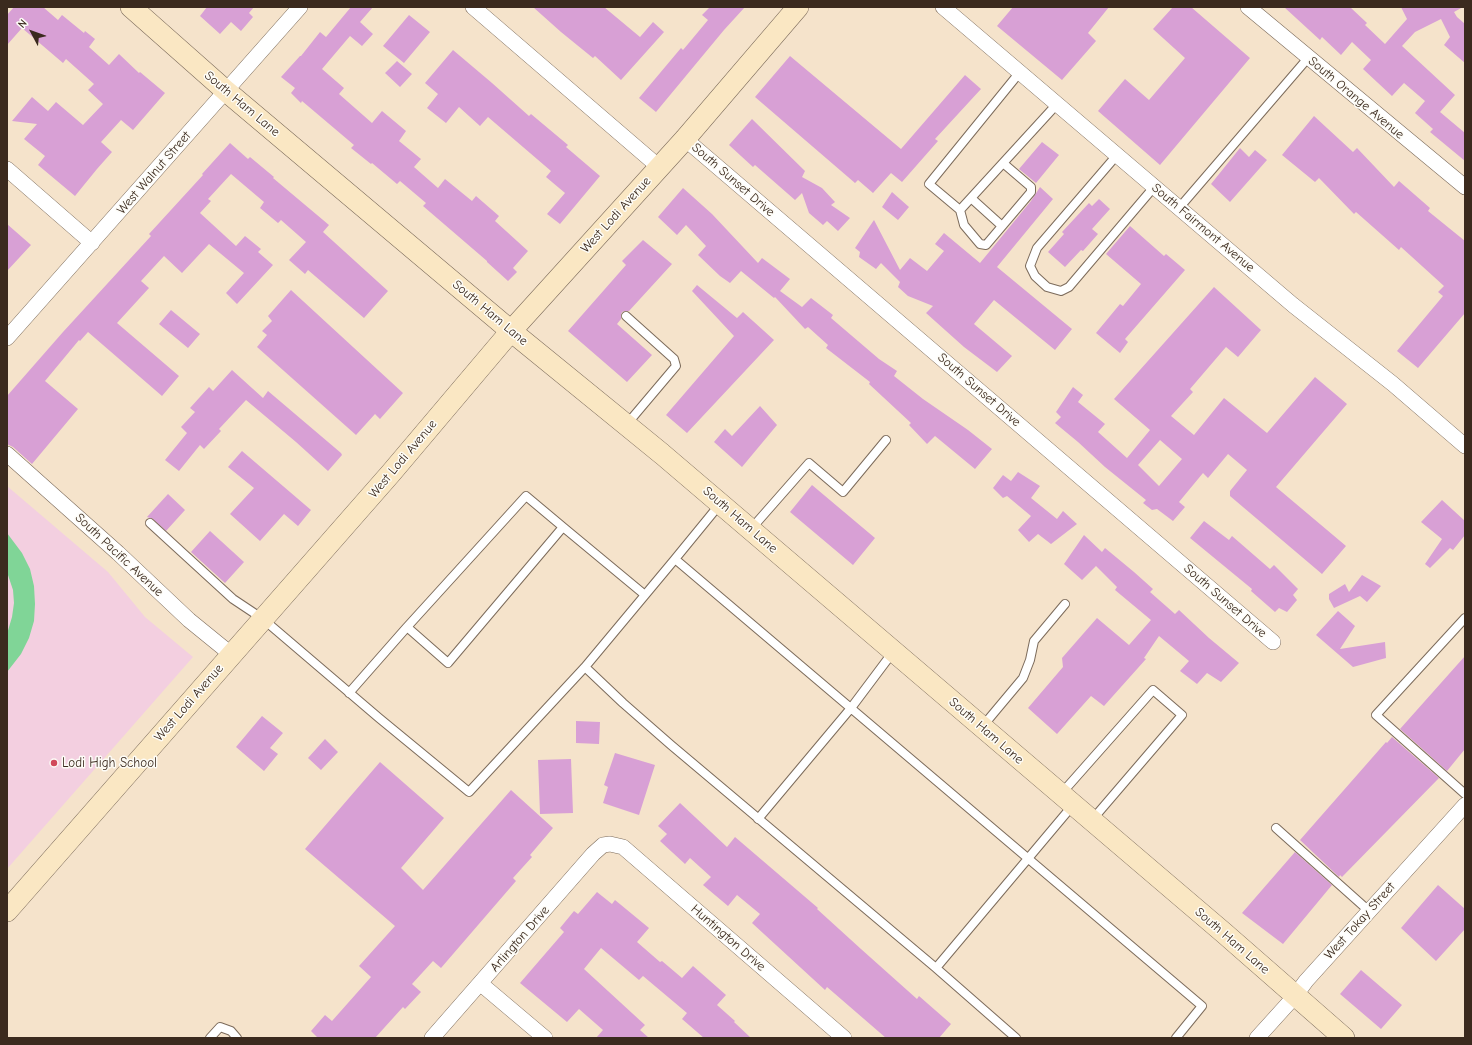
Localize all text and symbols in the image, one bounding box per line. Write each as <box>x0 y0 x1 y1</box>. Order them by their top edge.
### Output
north arrow <box>12 12 52 52</box>
text: N <box>15 17 30 31</box>
street label: South Orange Avenue <box>1305 53 1407 143</box>
street label: South Ham Lane <box>201 68 283 140</box>
street label: West Walnut Street <box>114 128 194 218</box>
street label: South Sunset Drive <box>688 140 778 220</box>
street label: West Lodi Avenue <box>578 174 654 256</box>
street label: South Fairmont Avenue <box>1148 180 1258 276</box>
street label: South Ham Lane <box>449 277 531 349</box>
street label: South Sunset Drive <box>934 350 1024 430</box>
street label: West Lodi Avenue <box>366 417 440 501</box>
street label: South Ham Lane <box>700 483 780 557</box>
street label: South Pacific Avenue <box>72 510 166 600</box>
street label: South Sunset Drive <box>1180 561 1270 641</box>
street label: West Lodi Avenue <box>151 661 227 745</box>
street label: South Ham Lane <box>946 694 1026 768</box>
place label: Lodi High School <box>62 755 157 771</box>
marker: Lodi High School <box>49 758 59 768</box>
street label: West Tokay Street <box>1321 879 1399 963</box>
street label: Huntington Drive <box>688 901 768 975</box>
street label: Arlington Drive <box>487 903 553 975</box>
street label: South Ham Lane <box>1192 904 1272 978</box>

